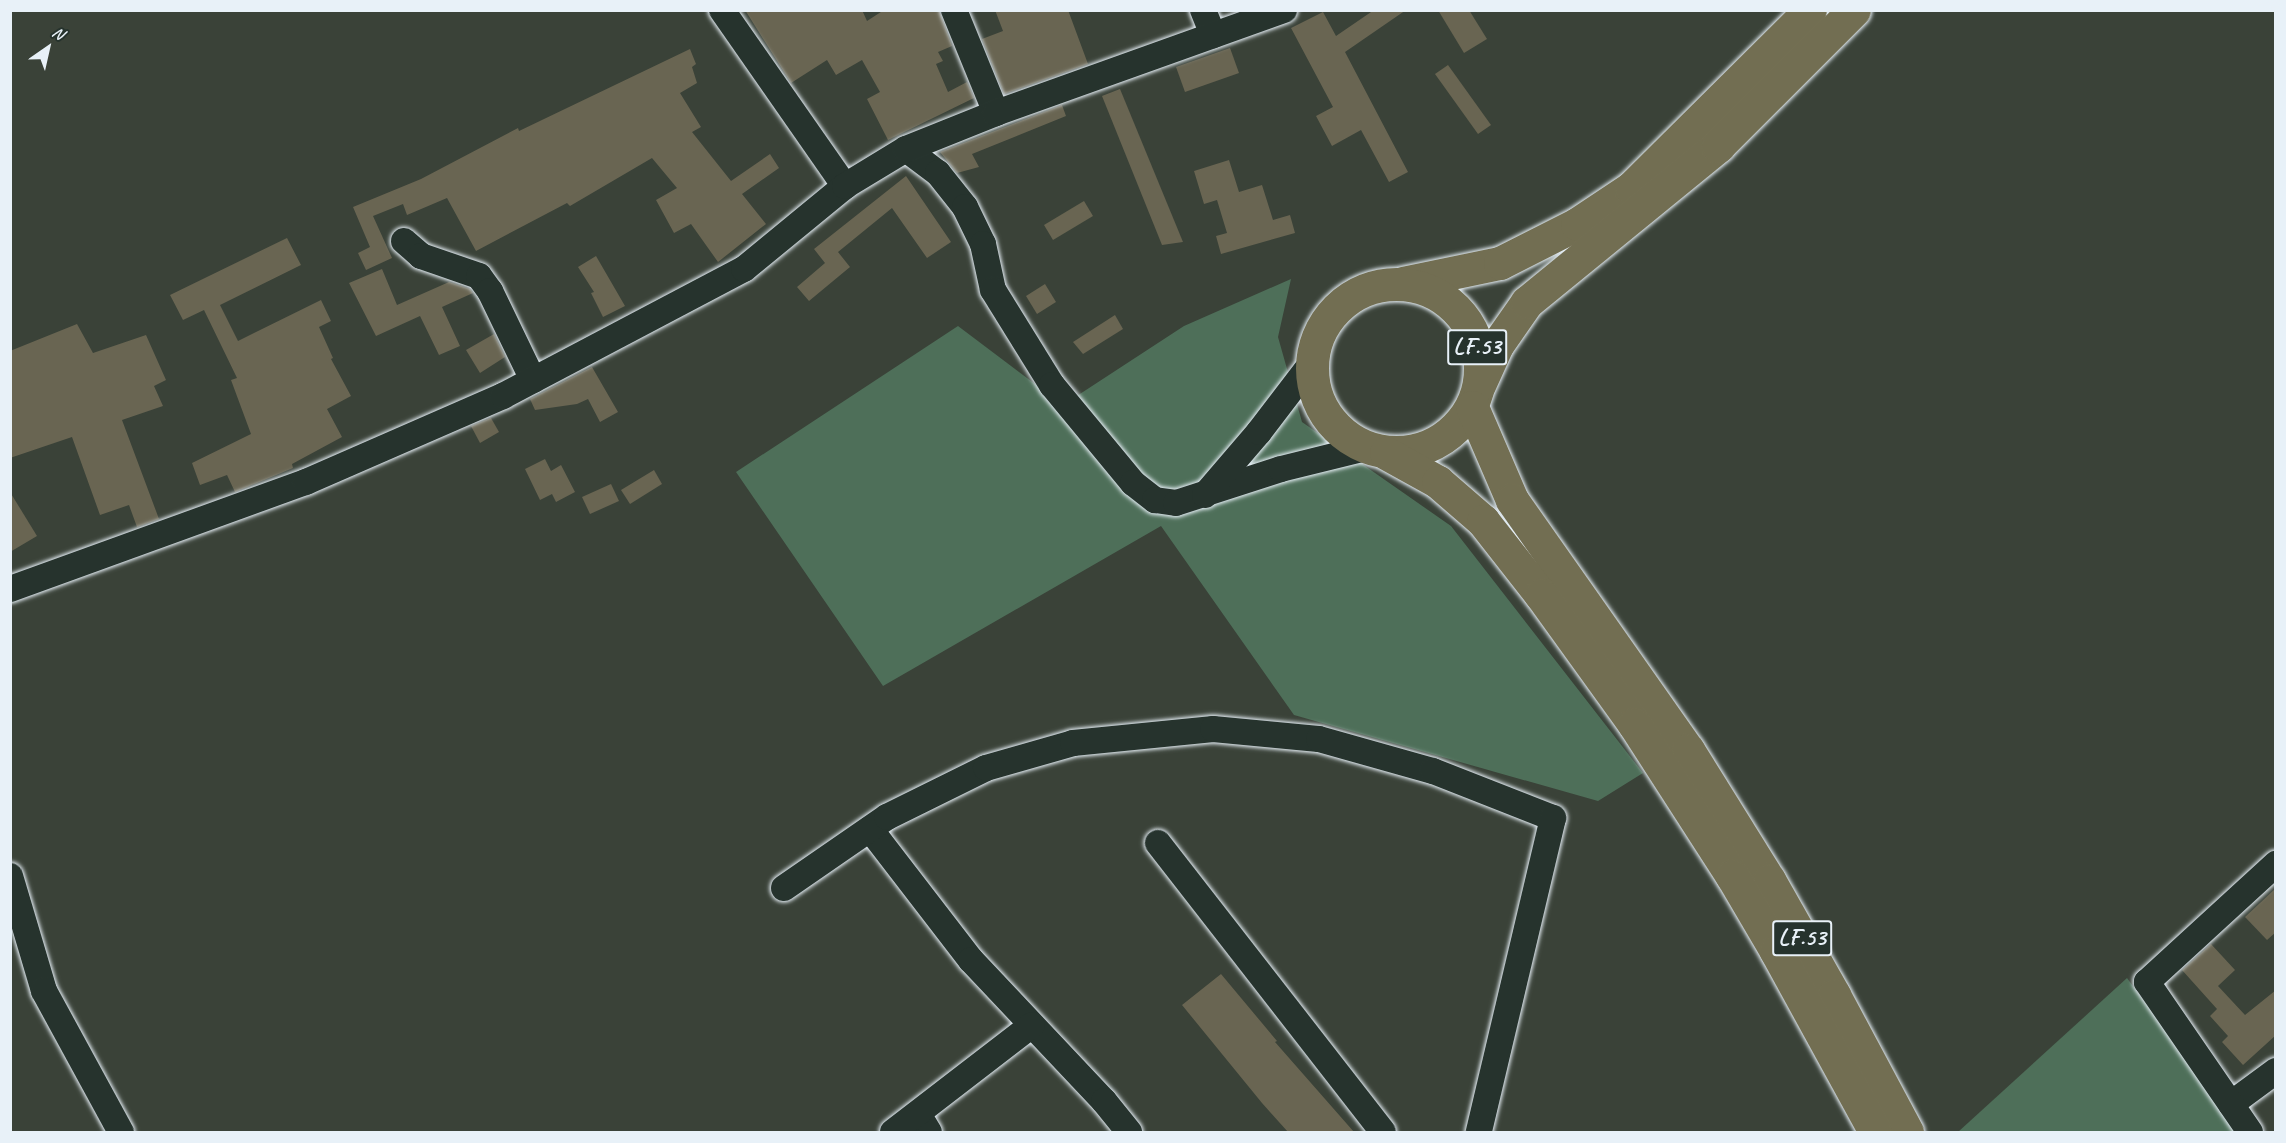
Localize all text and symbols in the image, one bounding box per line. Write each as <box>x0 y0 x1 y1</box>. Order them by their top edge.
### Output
north arrow <box>18 18 78 78</box>
text: N <box>48 22 68 44</box>
road number: LF.53 <box>1447 326 1507 368</box>
road number: LF.53 <box>1772 917 1832 959</box>

